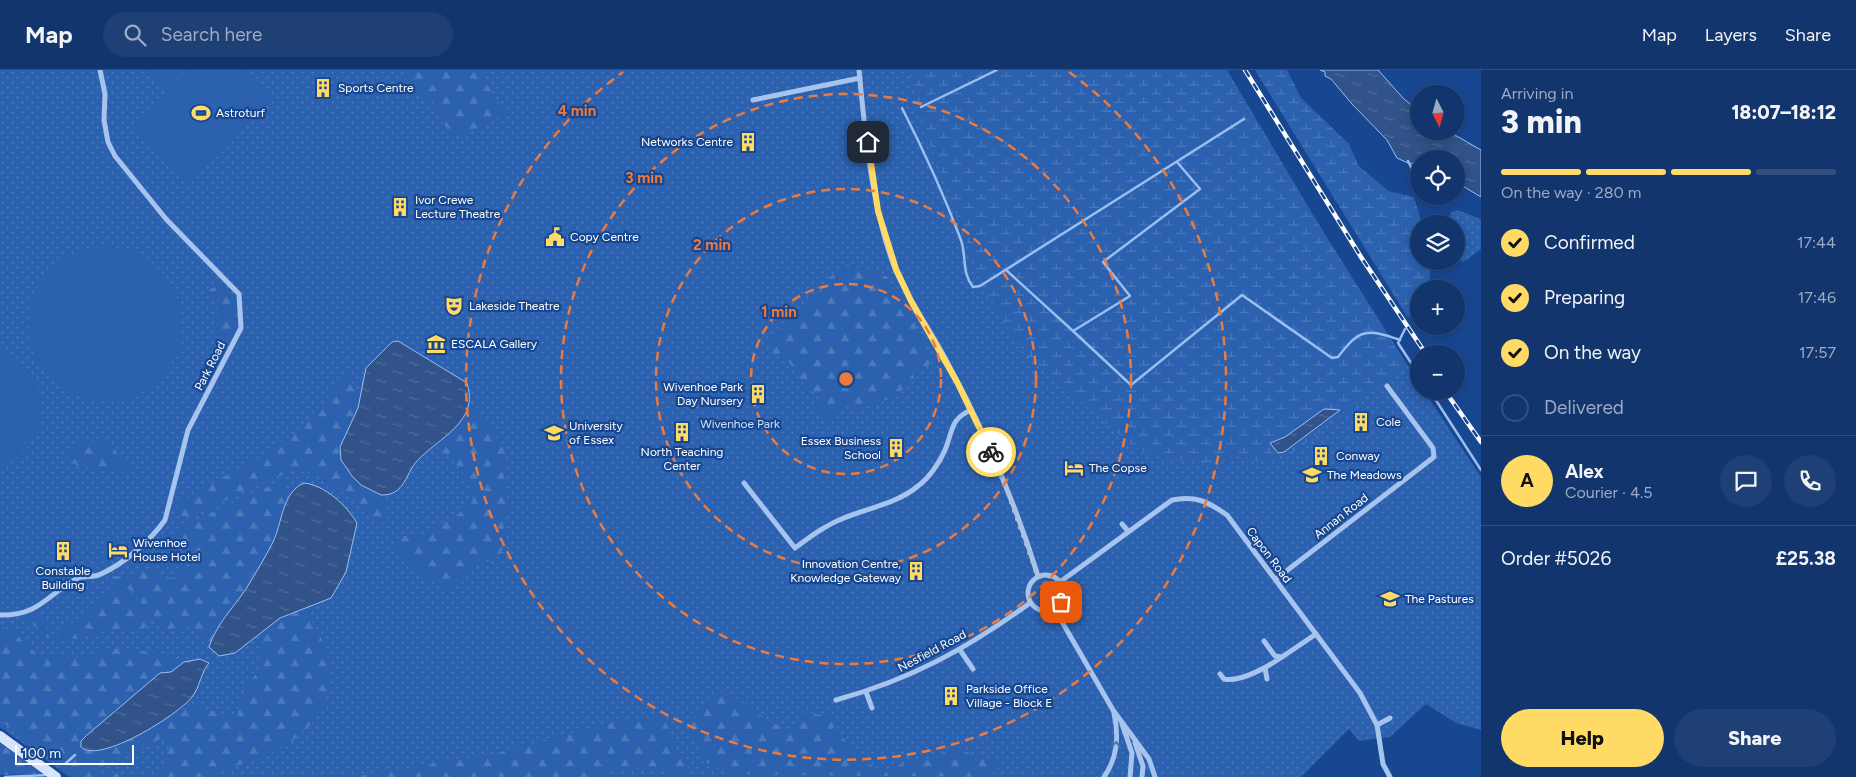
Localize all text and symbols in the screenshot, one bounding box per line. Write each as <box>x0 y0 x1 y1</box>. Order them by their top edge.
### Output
search box <box>103 12 453 57</box>
text: Map <box>25 20 73 49</box>
icon: search <box>121 21 149 49</box>
text: Search here <box>161 23 262 46</box>
text: Map <box>1642 24 1677 46</box>
text: Layers <box>1705 24 1757 46</box>
text: Share <box>1785 24 1831 46</box>
building icon: Sports Centre <box>312 77 334 99</box>
place label: Sports Centre <box>338 81 414 95</box>
text: Arriving in <box>1501 84 1573 103</box>
north arrow <box>1410 85 1465 140</box>
map controls <box>1410 85 1465 400</box>
text: 18:07–18:12 <box>1731 101 1836 124</box>
sports icon: Astroturf <box>190 102 212 124</box>
text: 4 min <box>558 102 596 120</box>
text: 3 min <box>1501 103 1582 141</box>
place label: Astroturf <box>216 106 266 120</box>
pin <box>847 121 889 163</box>
icon: home <box>854 128 882 156</box>
building icon: Networks Centre <box>737 131 759 153</box>
place label: Networks Centre <box>641 135 733 149</box>
button: locate <box>1410 150 1465 205</box>
text: 3 min <box>625 169 663 187</box>
text: On the way · 280 m <box>1501 183 1641 202</box>
place label: Ivor Crewe Lecture Theatre <box>415 193 501 221</box>
building icon: Ivor Crewe Lecture Theatre <box>389 196 411 218</box>
button: layers <box>1410 215 1465 270</box>
public building icon: Copy Centre <box>544 226 566 248</box>
icon: check <box>1501 229 1529 257</box>
place label: Copy Centre <box>570 230 639 244</box>
text: Confirmed <box>1544 231 1635 254</box>
text: 17:44 <box>1797 233 1836 252</box>
text: 2 min <box>693 236 731 254</box>
button: + <box>1410 280 1465 335</box>
icon: check <box>1501 284 1529 312</box>
text: Preparing <box>1544 286 1625 309</box>
text: 17:46 <box>1798 288 1836 307</box>
theatre icon: Lakeside Theatre <box>443 295 465 317</box>
place label: Lakeside Theatre <box>469 299 560 313</box>
text: 1 min <box>761 303 797 321</box>
museum icon: ESCALA Gallery <box>425 333 447 355</box>
place label: ESCALA Gallery <box>451 337 538 351</box>
street label: Park Road <box>192 339 228 393</box>
icon: check <box>1501 339 1529 367</box>
text: On the way <box>1544 341 1641 364</box>
text: 17:57 <box>1799 343 1836 362</box>
button: − <box>1410 345 1465 400</box>
centre of rings <box>837 370 855 388</box>
place label: Wivenhoe Park Day Nursery <box>663 380 744 408</box>
building icon: Wivenhoe Park Day Nursery <box>747 383 769 405</box>
text: Delivered <box>1544 396 1624 419</box>
building icon: Cole <box>1350 411 1372 433</box>
place label: Cole <box>1376 415 1401 429</box>
park label: Wivenhoe Park <box>700 417 780 431</box>
place label: University of Essex <box>569 419 624 447</box>
building icon: North Teaching Center <box>671 421 693 443</box>
school or university icon: University of Essex <box>543 422 565 444</box>
courier <box>966 427 1016 477</box>
place label: Essex Business School <box>801 434 881 462</box>
building icon: Essex Business School <box>885 437 907 459</box>
icon: bike <box>977 438 1005 466</box>
place label: North Teaching Center <box>641 445 723 473</box>
building icon: Conway <box>1310 445 1332 467</box>
place label: Conway <box>1336 449 1381 463</box>
button: chat <box>1720 455 1772 507</box>
button: phone <box>1784 455 1836 507</box>
hotel icon: The Copse <box>1063 457 1085 479</box>
text: Alex <box>1565 460 1604 483</box>
place label: The Copse <box>1089 461 1147 475</box>
school or university icon: The Meadows <box>1301 464 1323 486</box>
place label: The Meadows <box>1327 468 1402 482</box>
text: A <box>1520 469 1534 492</box>
text: Courier · 4.5 <box>1565 483 1652 502</box>
street label: Annan Road <box>1311 490 1371 542</box>
street label: Capon Road <box>1244 524 1294 586</box>
place label: Wivenhoe House Hotel <box>133 536 200 564</box>
hotel icon: Wivenhoe House Hotel <box>107 539 129 561</box>
building icon: Constable Building <box>52 540 74 562</box>
text: Order #5026 <box>1501 547 1611 570</box>
text: £25.38 <box>1776 547 1836 570</box>
place label: Innovation Centre, Knowledge Gateway <box>790 557 902 585</box>
building icon: Innovation Centre, Knowledge Gateway <box>905 560 927 582</box>
place label: Constable Building <box>36 564 91 592</box>
pin <box>1040 581 1082 623</box>
icon: bag <box>1047 588 1075 616</box>
school or university icon: The Pastures <box>1379 588 1401 610</box>
place label: The Pastures <box>1405 592 1474 606</box>
street label: Nesfield Road <box>895 627 969 675</box>
place label: Parkside Office Village - Block E <box>966 682 1052 710</box>
building icon: Parkside Office Village - Block E <box>940 685 962 707</box>
button: Help <box>1501 709 1664 767</box>
button: Share <box>1674 709 1836 767</box>
one-way arrow <box>1111 740 1122 748</box>
scale bar <box>15 742 134 765</box>
text: 100 m <box>22 745 61 762</box>

